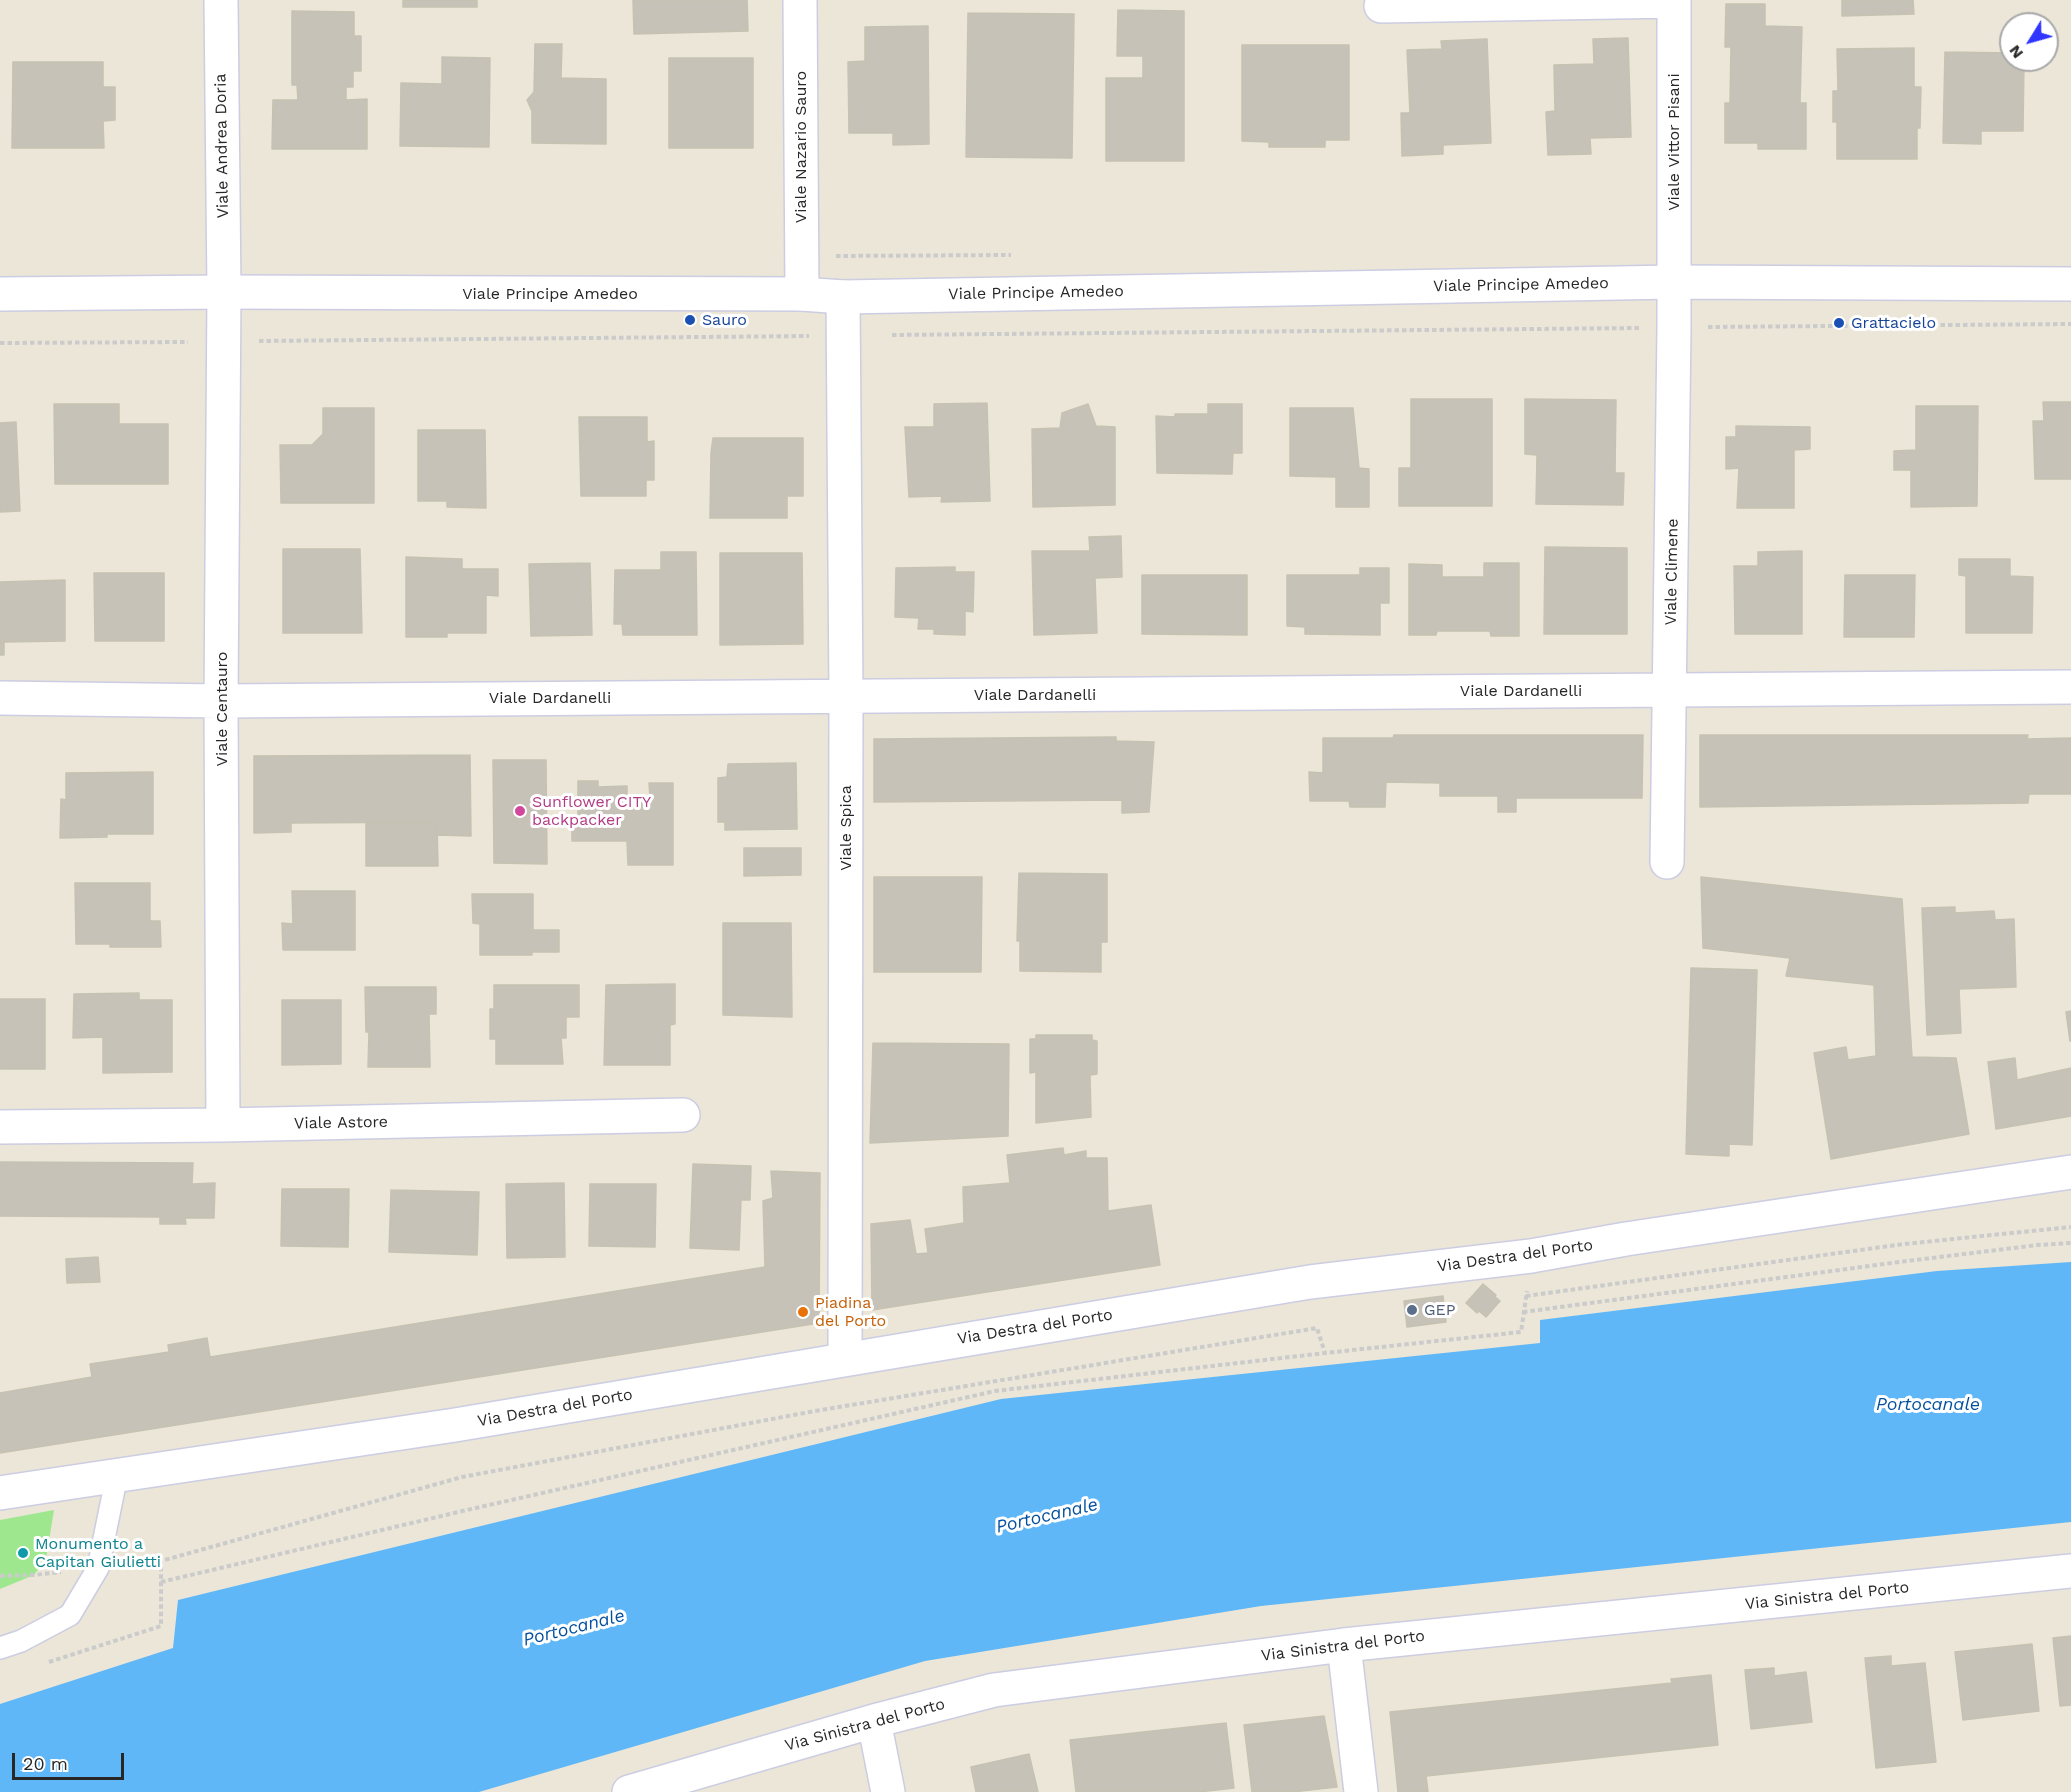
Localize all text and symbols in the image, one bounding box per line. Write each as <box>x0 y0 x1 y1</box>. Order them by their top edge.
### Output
north arrow <box>1999 12 2059 72</box>
text: N <box>2005 41 2027 62</box>
street label: Viale Nazario Sauro <box>791 71 811 223</box>
street label: Viale Andrea Doria <box>211 73 233 219</box>
street label: Viale Vittor Pisani <box>1664 73 1684 211</box>
street label: Viale Principe Amedeo <box>1433 274 1609 296</box>
street label: Viale Principe Amedeo <box>948 282 1124 304</box>
street label: Viale Principe Amedeo <box>462 284 638 304</box>
place label: Sauro <box>702 310 747 330</box>
marker: Sauro <box>683 313 697 327</box>
place label: Grattacielo <box>1851 313 1936 333</box>
marker: Grattacielo <box>1832 316 1846 330</box>
street label: Viale Climene <box>1661 518 1683 626</box>
street label: Viale Centauro <box>212 652 232 766</box>
street label: Viale Dardanelli <box>1460 681 1582 701</box>
street label: Viale Dardanelli <box>974 685 1096 705</box>
street label: Viale Dardanelli <box>489 688 611 708</box>
street label: Viale Spica <box>836 785 856 871</box>
place label: Sunflower CITY backpacker <box>532 792 651 830</box>
marker: Sunflower CITY backpacker <box>513 804 527 818</box>
street label: Viale Astore <box>294 1113 388 1133</box>
street label: Via Destra del Porto <box>1436 1236 1594 1276</box>
place label: Piadina del Porto <box>815 1293 886 1331</box>
place label: GEP <box>1424 1300 1456 1320</box>
marker: GEP <box>1405 1303 1419 1317</box>
marker: Piadina del Porto <box>796 1305 810 1319</box>
street label: Via Destra del Porto <box>956 1305 1114 1349</box>
street label: Via Destra del Porto <box>476 1385 634 1431</box>
water label: Portocanale <box>1876 1394 1980 1416</box>
water label: Portocanale <box>994 1494 1100 1538</box>
place label: Monumento a Capitan Giulietti <box>35 1534 161 1572</box>
marker: Monumento a Capitan Giulietti <box>16 1546 30 1560</box>
street label: Via Sinistra del Porto <box>1744 1578 1910 1614</box>
water label: Portocanale <box>521 1605 627 1651</box>
street label: Via Sinistra del Porto <box>1260 1626 1426 1666</box>
street label: Via Sinistra del Porto <box>783 1694 947 1756</box>
scale bar <box>15 1741 128 1779</box>
text: 20 m <box>23 1753 68 1774</box>

